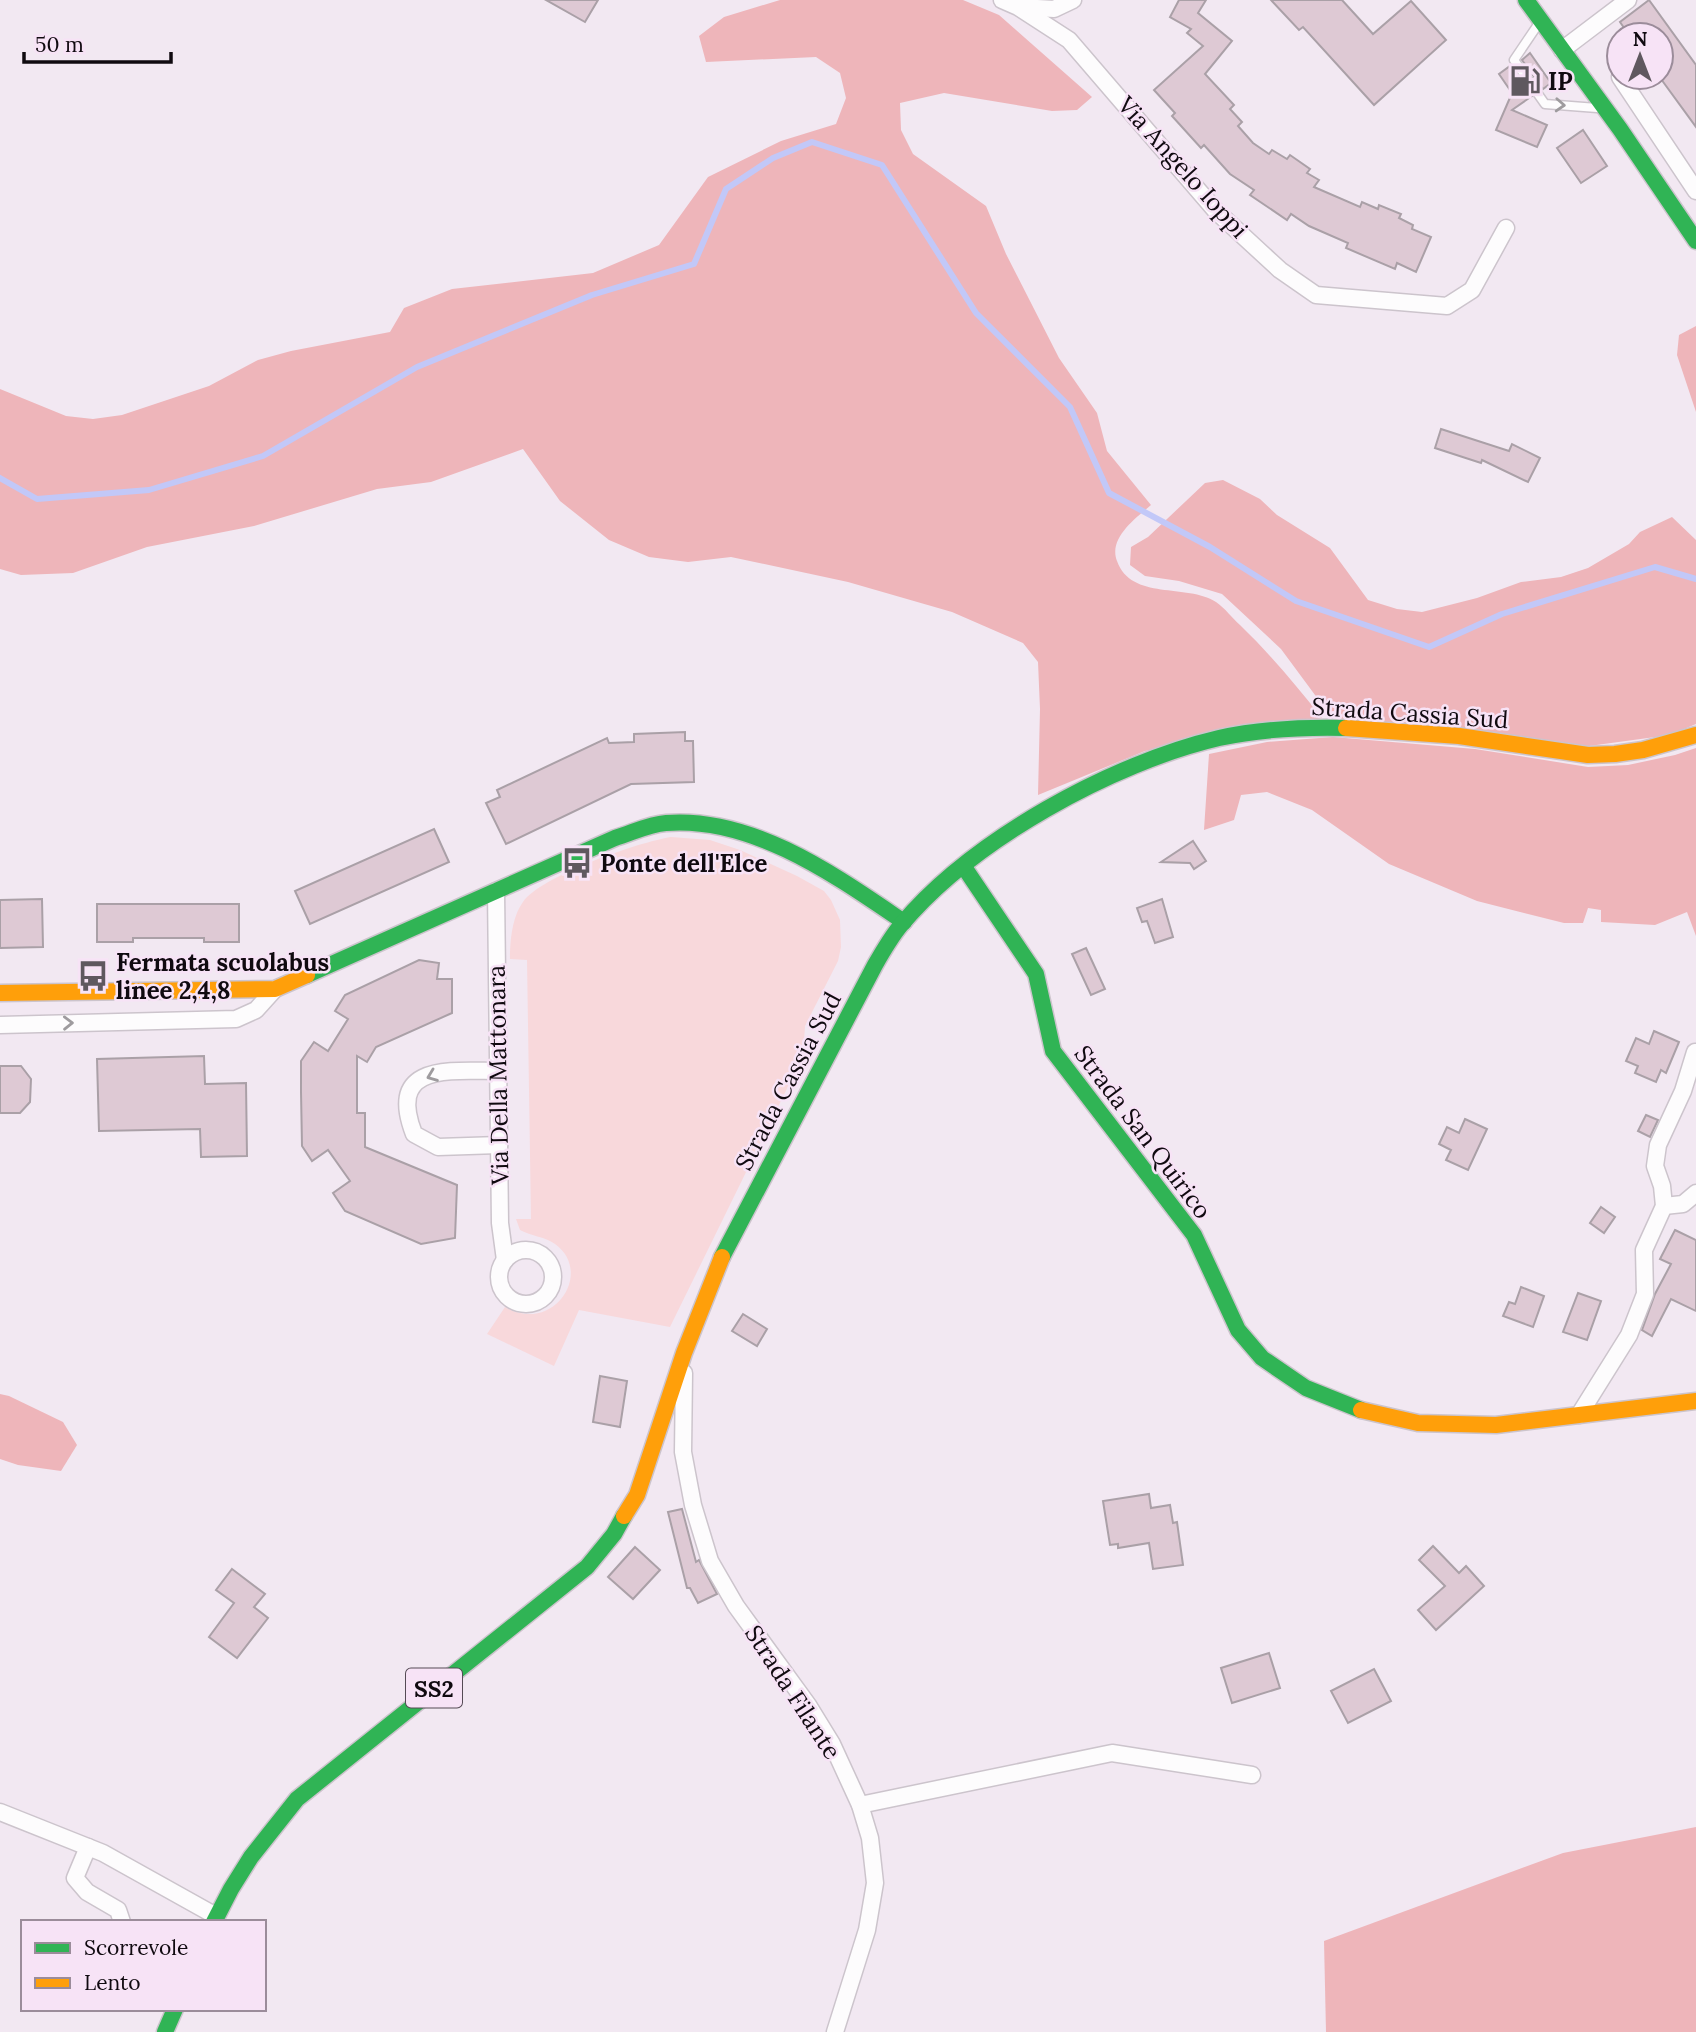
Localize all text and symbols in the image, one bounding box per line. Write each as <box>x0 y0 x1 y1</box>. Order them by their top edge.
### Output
scale bar <box>24 21 172 65</box>
north arrow <box>1605 21 1675 91</box>
text: N <box>1633 27 1648 51</box>
text: 50 m <box>35 31 84 58</box>
fuel station icon: IP <box>1508 64 1542 98</box>
place label: IP <box>1548 66 1573 97</box>
street label: Via Angelo Ioppi <box>1110 89 1255 244</box>
one-way arrow <box>1555 98 1566 113</box>
street label: Strada Cassia Sud <box>1310 691 1510 735</box>
bus stop icon: Ponte dell'Elce <box>560 846 594 880</box>
place label: Ponte dell'Elce <box>600 848 767 879</box>
place label: Fermata scuolabus linee 2,4,8 <box>116 947 329 1006</box>
bus stop icon: Fermata scuolabus linee 2,4,8 <box>76 959 110 993</box>
street label: Via Della Mattonara <box>481 965 515 1186</box>
street label: Strada Cassia Sud <box>728 987 848 1175</box>
one-way arrow <box>63 1015 74 1031</box>
street label: Strada San Quirico <box>1068 1039 1218 1225</box>
one-way arrow <box>426 1067 438 1081</box>
street label: Strada Filante <box>738 1619 848 1765</box>
road number: SS2 <box>406 1668 462 1708</box>
legend <box>21 1920 266 2011</box>
text: Scorrevole <box>84 1934 188 1961</box>
text: Lento <box>84 1969 141 1996</box>

